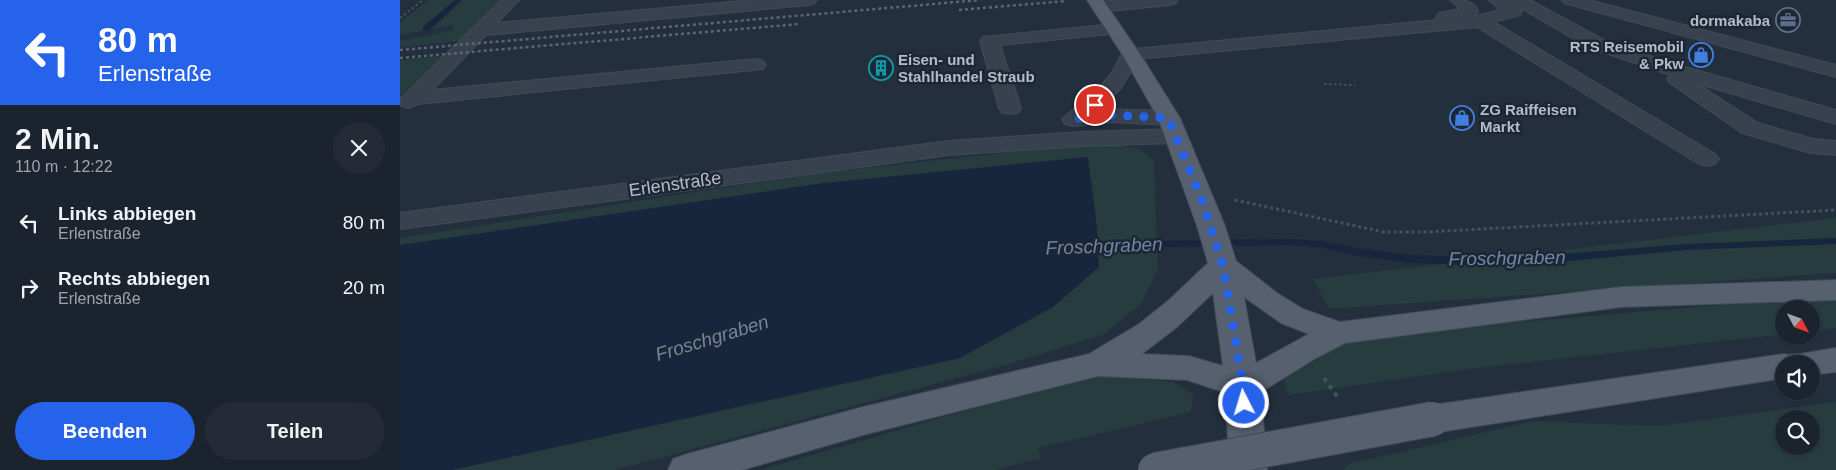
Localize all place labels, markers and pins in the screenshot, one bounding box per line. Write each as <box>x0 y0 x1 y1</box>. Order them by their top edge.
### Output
office icon: dormakaba <box>1775 7 1801 33</box>
place label: dormakaba <box>1690 12 1771 29</box>
place label: RTS Reisemobil & Pkw <box>1570 38 1684 72</box>
shop icon: RTS Reisemobil & Pkw <box>1688 42 1714 68</box>
place label: Eisen- und Stahlhandel Straub <box>898 51 1035 85</box>
building icon: Eisen- und Stahlhandel Straub <box>868 55 894 81</box>
pin <box>1074 84 1116 126</box>
place label: ZG Raiffeisen Markt <box>1480 101 1577 135</box>
shop icon: ZG Raiffeisen Markt <box>1449 105 1475 131</box>

